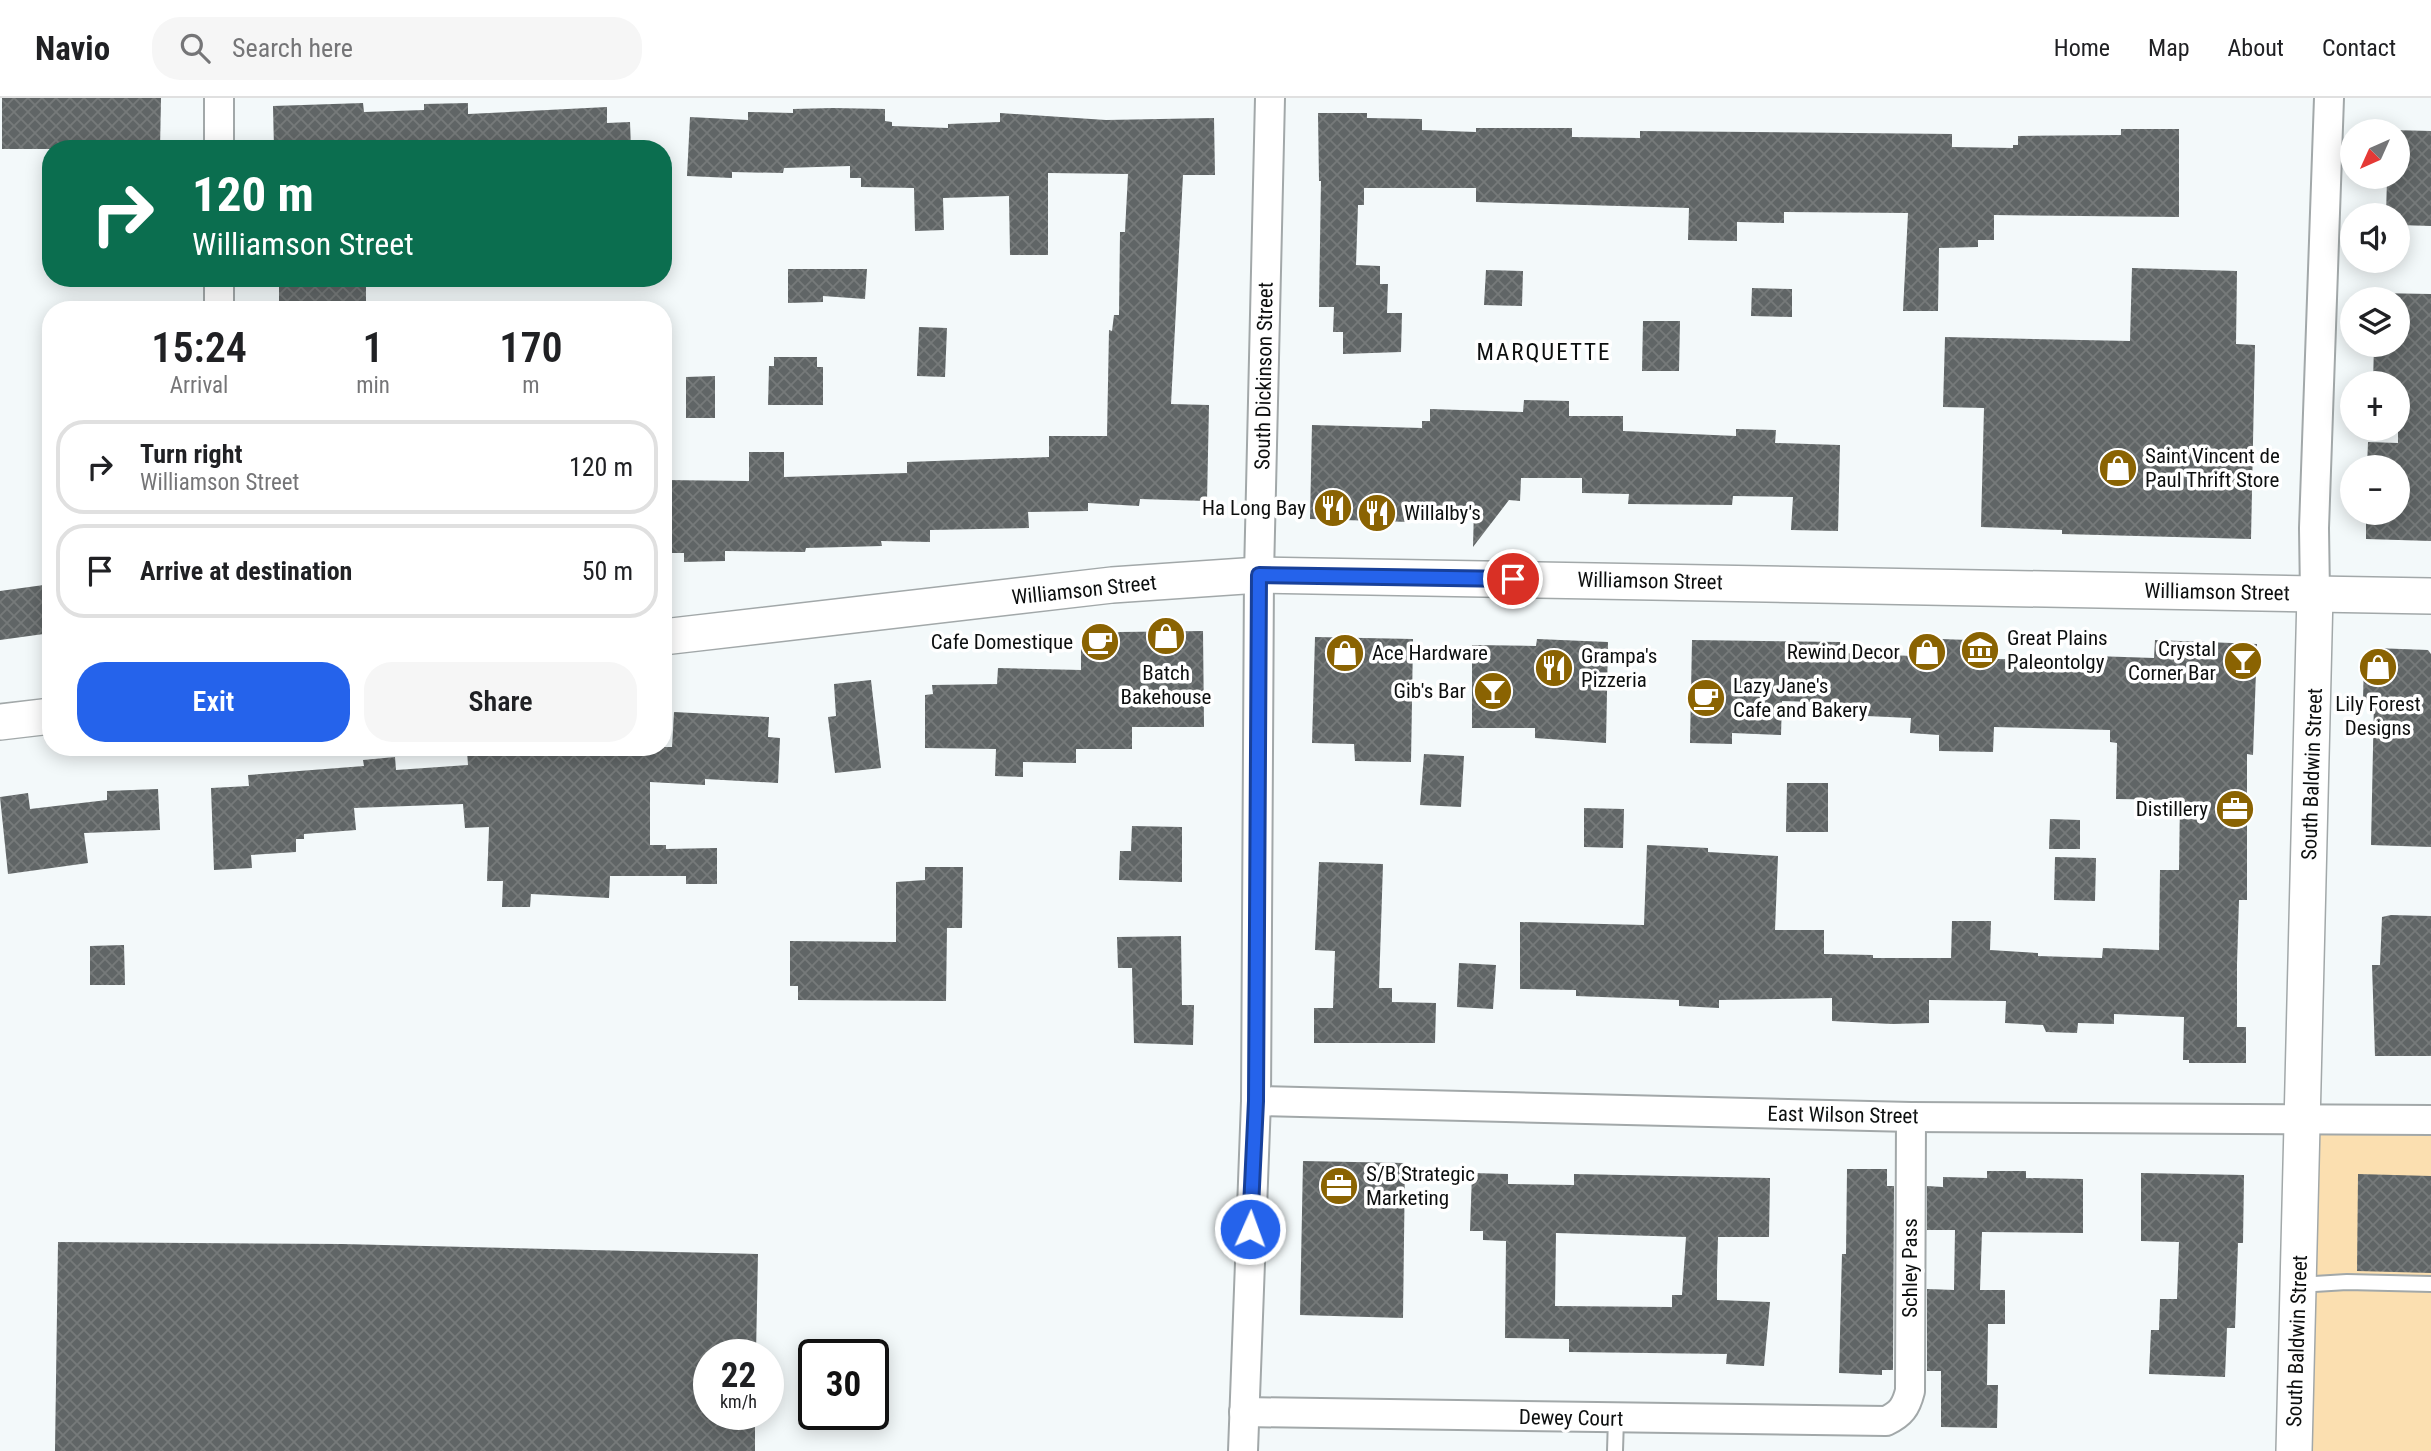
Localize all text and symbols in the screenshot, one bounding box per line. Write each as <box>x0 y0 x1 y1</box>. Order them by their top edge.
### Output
search box <box>152 17 642 80</box>
text: Navio <box>35 29 110 68</box>
icon: search <box>176 29 214 67</box>
text: Search here <box>232 33 353 63</box>
text: Home <box>2054 34 2110 62</box>
text: Map <box>2148 34 2190 62</box>
text: About <box>2228 34 2284 62</box>
text: Contact <box>2322 34 2396 62</box>
north arrow <box>2340 119 2410 189</box>
map controls <box>2340 119 2410 525</box>
text: 120 m <box>192 166 314 223</box>
icon: right <box>77 168 168 259</box>
button: sound <box>2340 203 2410 273</box>
text: Williamson Street <box>192 225 414 263</box>
street label: South Dickinson Street <box>1250 282 1278 470</box>
button: layers <box>2340 287 2410 357</box>
text: 15:24 <box>151 323 247 372</box>
text: 1 <box>363 323 384 372</box>
text: 170 <box>499 323 563 372</box>
district label: MARQUETTE <box>1477 339 1612 366</box>
button: + <box>2340 371 2410 441</box>
text: Arrival <box>170 372 228 399</box>
text: min <box>356 372 390 399</box>
text: m <box>522 372 540 399</box>
text: Turn right <box>140 439 242 469</box>
place label: Saint Vincent de Paul Thrift Store <box>2145 444 2280 492</box>
shop icon: Saint Vincent de Paul Thrift Store <box>2097 447 2139 489</box>
icon: right <box>81 448 119 486</box>
text: 120 m <box>569 452 633 482</box>
button: − <box>2340 455 2410 525</box>
text: Williamson Street <box>140 469 299 496</box>
restaurant icon: Ha Long Bay <box>1312 487 1354 529</box>
restaurant icon: Willalby's <box>1356 492 1398 534</box>
place label: Ha Long Bay <box>1202 496 1306 520</box>
place label: Willalby's <box>1404 501 1481 525</box>
pin <box>1483 549 1543 609</box>
icon: arrive <box>81 552 119 590</box>
text: Arrive at destination <box>140 556 352 586</box>
text: 50 m <box>582 556 633 586</box>
icon: arrive <box>1494 560 1532 598</box>
street label: Williamson Street <box>1577 568 1723 594</box>
street label: Williamson Street <box>1010 570 1158 610</box>
street label: Williamson Street <box>2144 579 2290 605</box>
shop icon: Batch Bakehouse <box>1145 615 1187 657</box>
cafe icon: Cafe Domestique <box>1079 621 1121 663</box>
place label: Great Plains Paleontolgy <box>2007 626 2108 674</box>
museum icon: Great Plains Paleontolgy <box>1959 629 2001 671</box>
place label: Cafe Domestique <box>931 630 1073 654</box>
shop icon: Rewind Decor <box>1906 631 1948 673</box>
shop icon: Ace Hardware <box>1324 632 1366 674</box>
place label: Crystal Corner Bar <box>2128 637 2216 685</box>
place label: Rewind Decor <box>1787 640 1900 664</box>
bar icon: Crystal Corner Bar <box>2222 640 2264 682</box>
place label: Ace Hardware <box>1372 641 1488 665</box>
place label: Grampa's Pizzeria <box>1581 644 1657 692</box>
shop icon: Lily Forest Designs <box>2357 646 2399 688</box>
restaurant icon: Grampa's Pizzeria <box>1533 647 1575 689</box>
place label: Batch Bakehouse <box>1121 661 1212 709</box>
button: Exit <box>77 662 350 742</box>
button: Share <box>364 662 637 742</box>
bar icon: Gib's Bar <box>1472 670 1514 712</box>
place label: Lazy Jane's Cafe and Bakery <box>1733 674 1868 722</box>
cafe icon: Lazy Jane's Cafe and Bakery <box>1685 677 1727 719</box>
place label: Gib's Bar <box>1394 679 1466 703</box>
street label: South Baldwin Street <box>2297 688 2327 860</box>
place label: Lily Forest Designs <box>2335 692 2421 740</box>
office icon: Distillery <box>2214 788 2256 830</box>
place label: Distillery <box>2136 797 2208 821</box>
street label: East Wilson Street <box>1767 1102 1919 1128</box>
place label: S/B Strategic Marketing <box>1366 1162 1475 1210</box>
office icon: S/B Strategic Marketing <box>1318 1165 1360 1207</box>
position arrow <box>1213 1192 1287 1266</box>
street label: Schley Pass <box>1898 1218 1922 1318</box>
street label: South Baldwin Street <box>2282 1255 2312 1427</box>
speed limit sign: 30 <box>798 1339 889 1430</box>
text: 22 <box>721 1355 756 1396</box>
text: km/h <box>720 1391 757 1412</box>
street label: Dewey Court <box>1519 1405 1623 1431</box>

